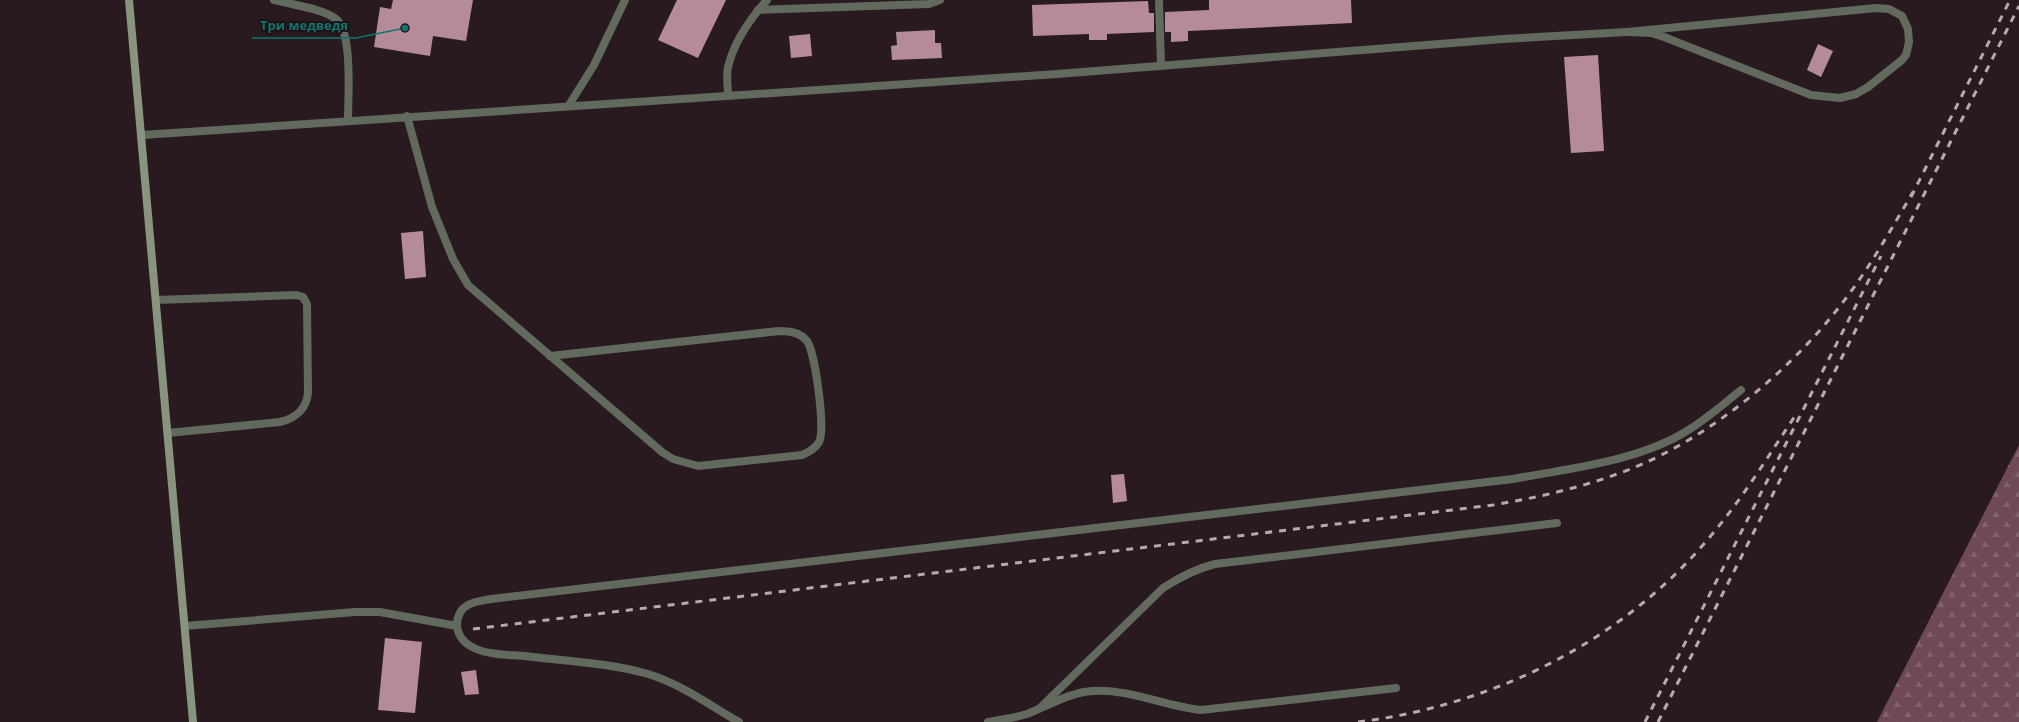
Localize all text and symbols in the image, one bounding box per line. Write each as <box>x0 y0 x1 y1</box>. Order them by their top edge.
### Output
callout: Три медведя <box>252 13 356 38</box>
text: Три медведя <box>260 16 348 34</box>

